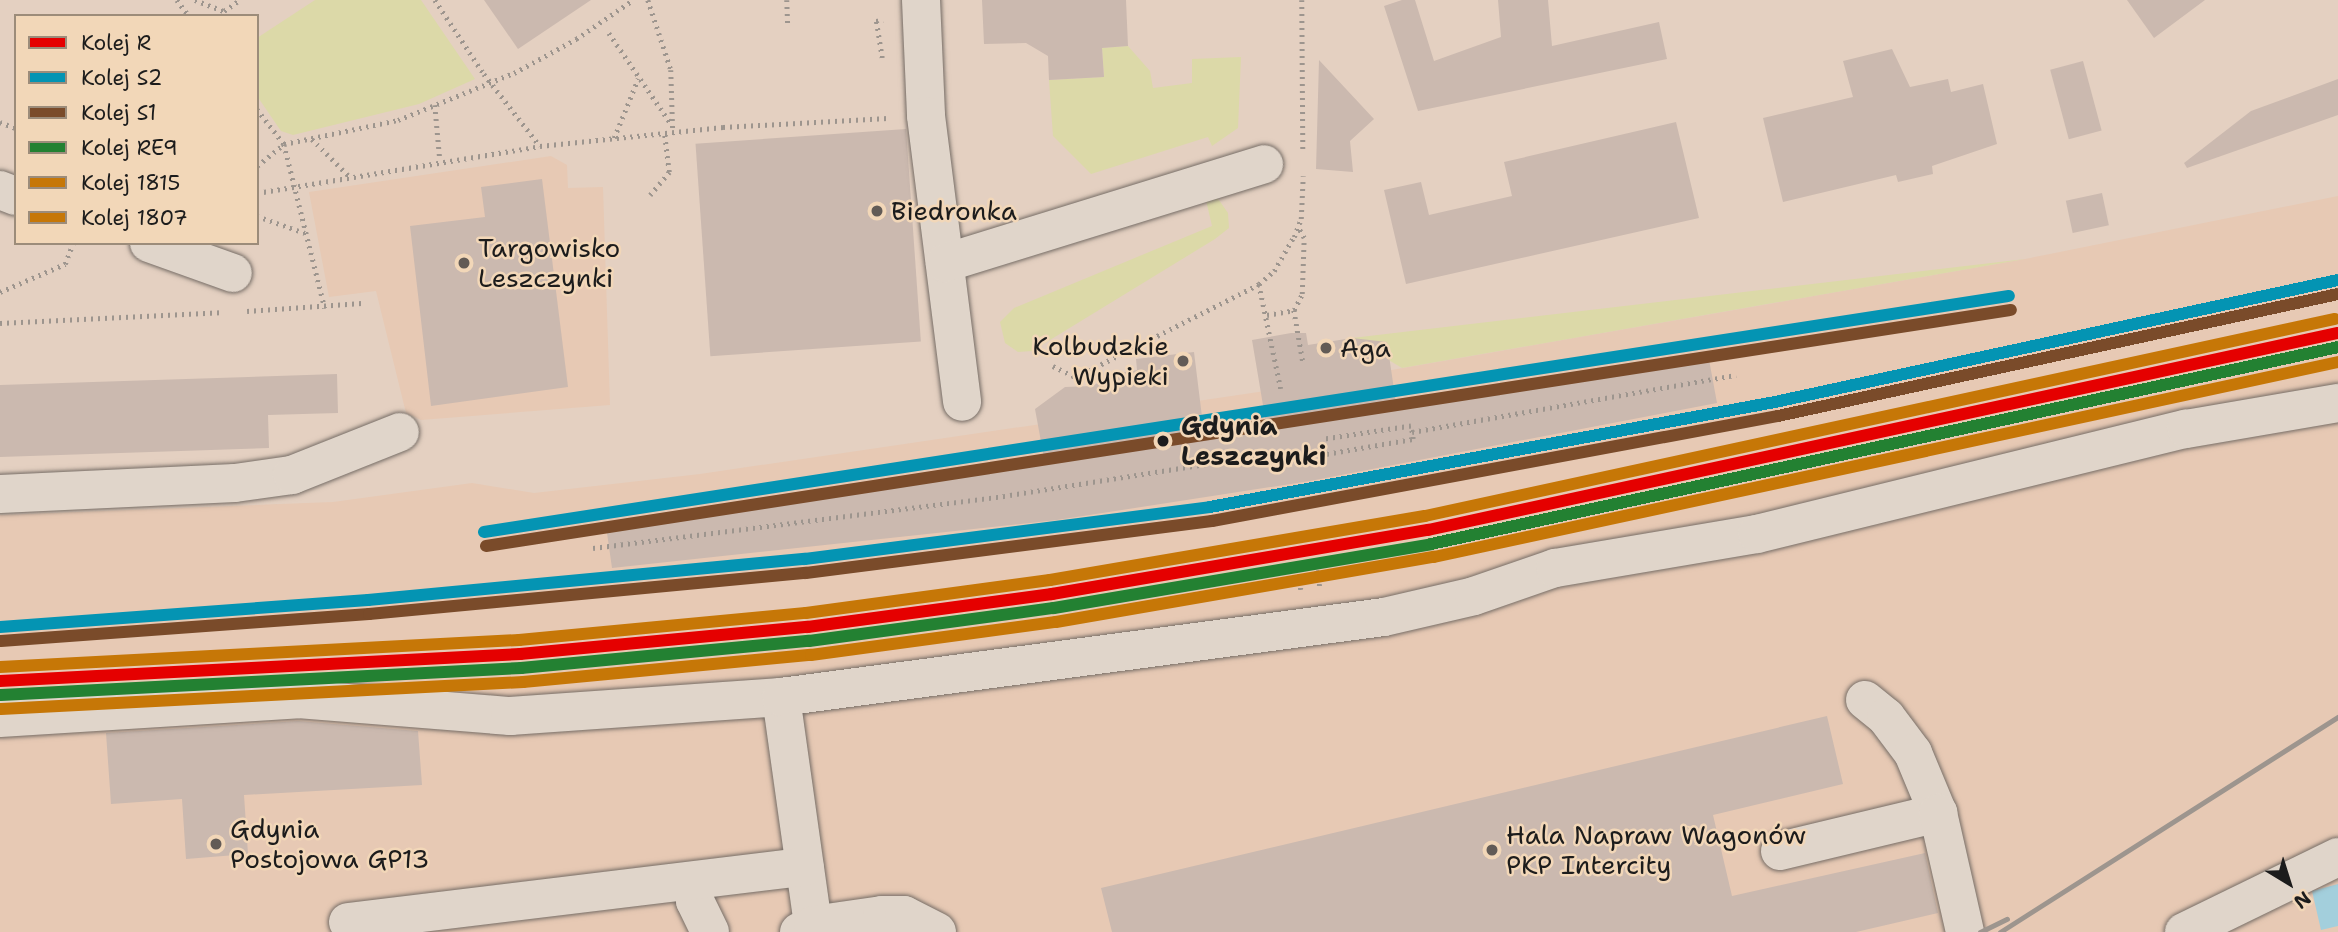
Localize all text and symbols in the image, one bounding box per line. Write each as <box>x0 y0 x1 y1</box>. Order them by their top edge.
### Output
legend <box>14 14 259 245</box>
text: Kolej R <box>81 29 151 57</box>
text: Kolej S2 <box>81 64 162 92</box>
text: Kolej S1 <box>81 99 157 127</box>
text: Kolej RE9 <box>81 134 178 162</box>
text: Kolej 1815 <box>81 169 180 197</box>
place label: Biedronka <box>891 195 1017 227</box>
marker: Biedronka <box>869 203 885 219</box>
text: Kolej 1807 <box>81 204 188 232</box>
place label: Targowisko Leszczynki <box>478 232 620 294</box>
marker: Targowisko Leszczynki <box>456 255 472 271</box>
place label: Kolbudzkie Wypieki <box>1032 330 1169 392</box>
place label: Aga <box>1340 332 1391 364</box>
marker: Aga <box>1318 340 1334 356</box>
marker: Kolbudzkie Wypieki <box>1175 353 1191 369</box>
place label: Gdynia Leszczynki <box>1181 410 1326 472</box>
marker: Gdynia Leszczynki <box>1151 429 1175 453</box>
place label: Gdynia Postojowa GP13 <box>230 813 430 874</box>
place label: Hala Napraw Wagonów PKP Intercity <box>1506 819 1806 880</box>
marker: Gdynia Postojowa GP13 <box>208 836 224 852</box>
marker: Hala Napraw Wagonów PKP Intercity <box>1484 842 1500 858</box>
north arrow <box>2254 848 2324 918</box>
text: N <box>2289 885 2316 914</box>

